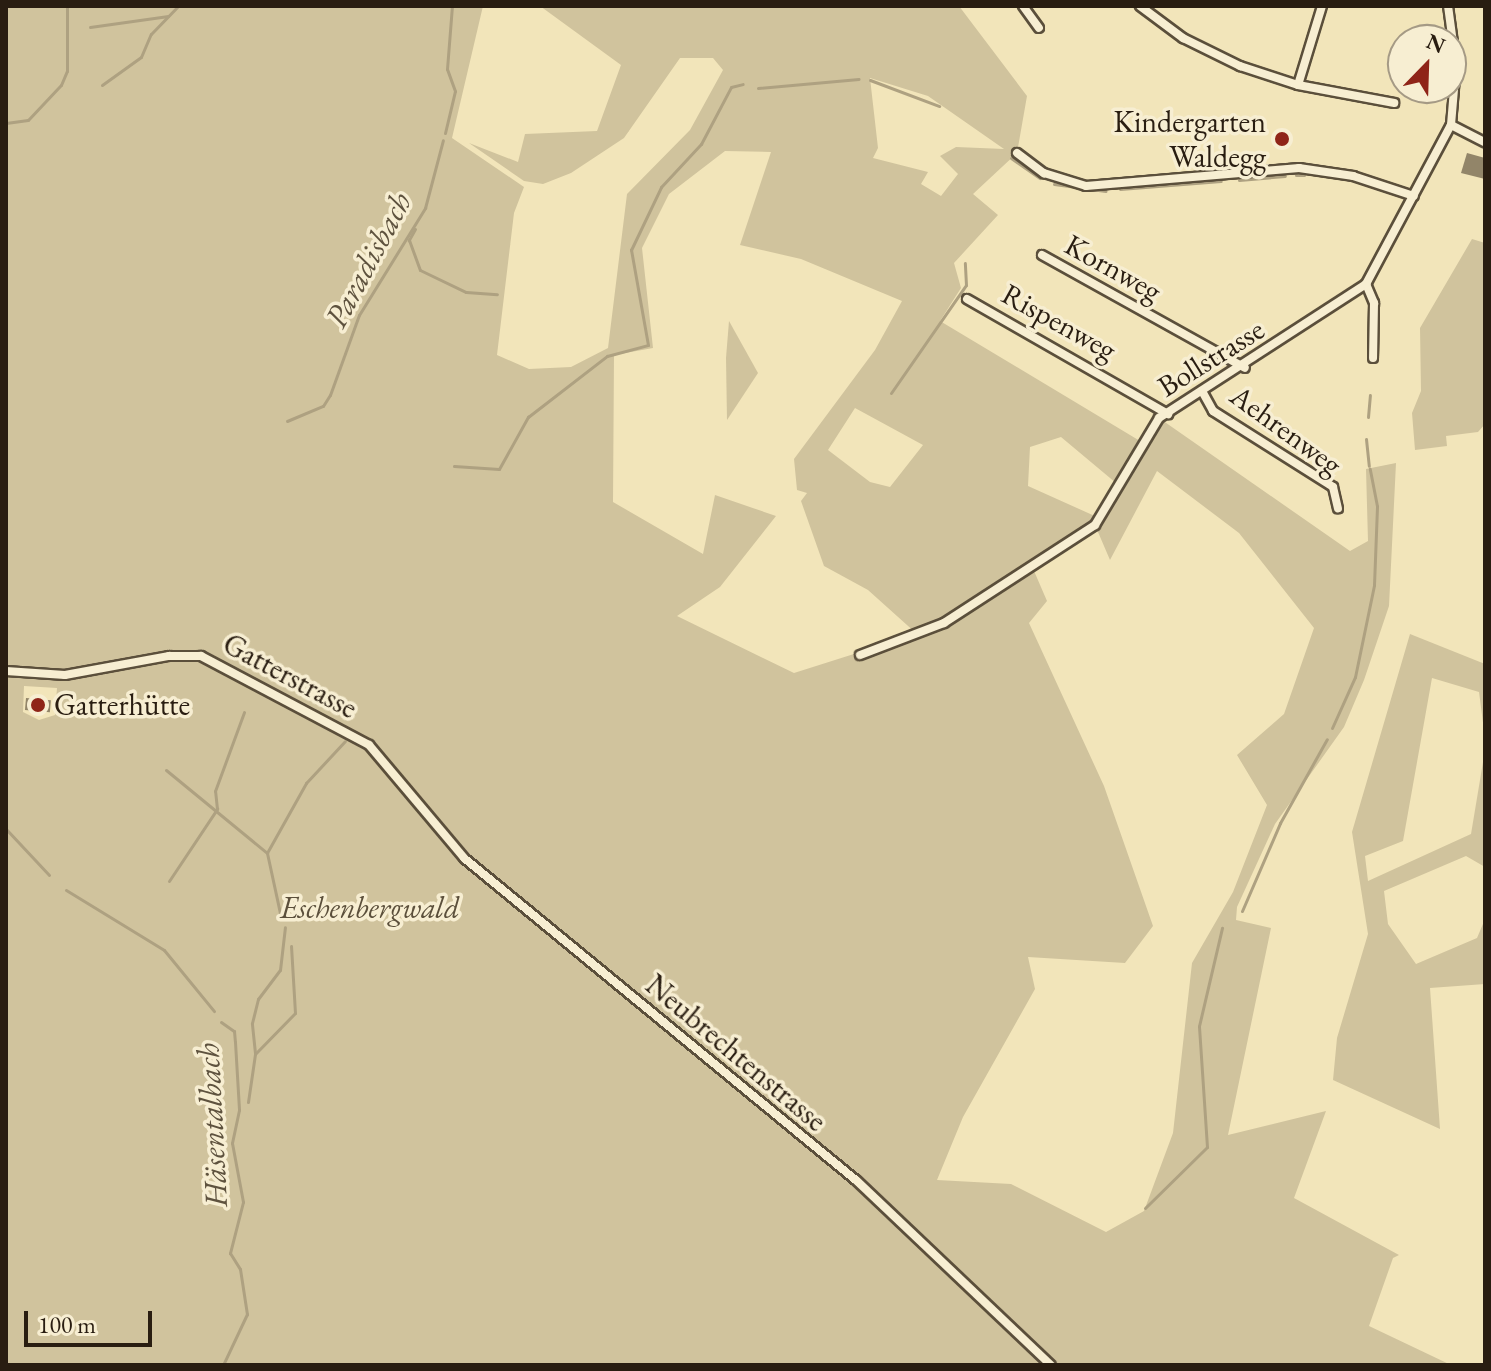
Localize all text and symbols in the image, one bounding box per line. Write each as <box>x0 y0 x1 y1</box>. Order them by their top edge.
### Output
north arrow <box>1387 24 1467 104</box>
text: N <box>1422 26 1450 60</box>
place label: Kindergarten Waldegg <box>1113 104 1266 174</box>
marker: Kindergarten Waldegg <box>1273 130 1291 148</box>
water label: Paradisbach <box>316 186 420 334</box>
street label: Kornweg <box>1058 227 1168 309</box>
street label: Rispenweg <box>995 276 1123 368</box>
street label: Bollstrasse <box>1151 311 1271 405</box>
street label: Aehrenweg <box>1223 377 1349 483</box>
street label: Gatterstrasse <box>217 626 363 726</box>
place label: Gatterhütte <box>54 687 190 723</box>
marker: Gatterhütte <box>29 696 47 714</box>
park label: Eschenbergwald <box>281 890 459 926</box>
street label: Neubrechtenstrasse <box>638 967 834 1139</box>
water label: Häsentalbach <box>189 1042 235 1208</box>
scale bar <box>28 1295 156 1345</box>
text: 100 m <box>38 1309 96 1340</box>

